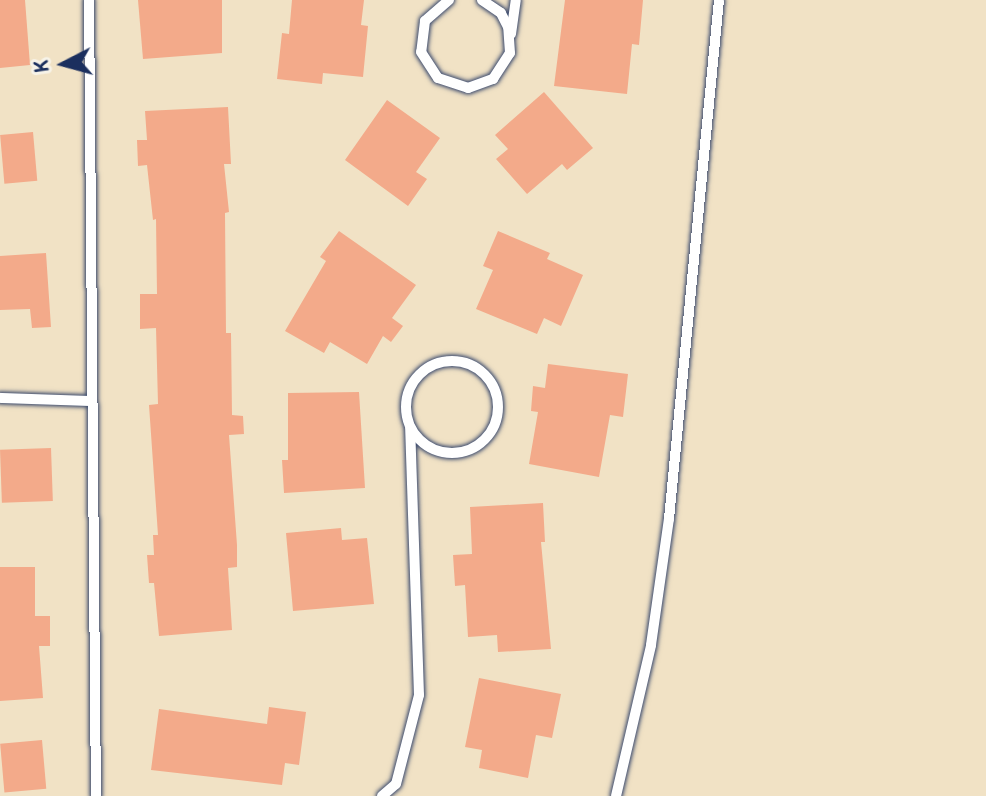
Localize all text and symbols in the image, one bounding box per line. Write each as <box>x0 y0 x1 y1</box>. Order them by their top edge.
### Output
north arrow <box>24 24 104 104</box>
text: K <box>25 59 56 74</box>

